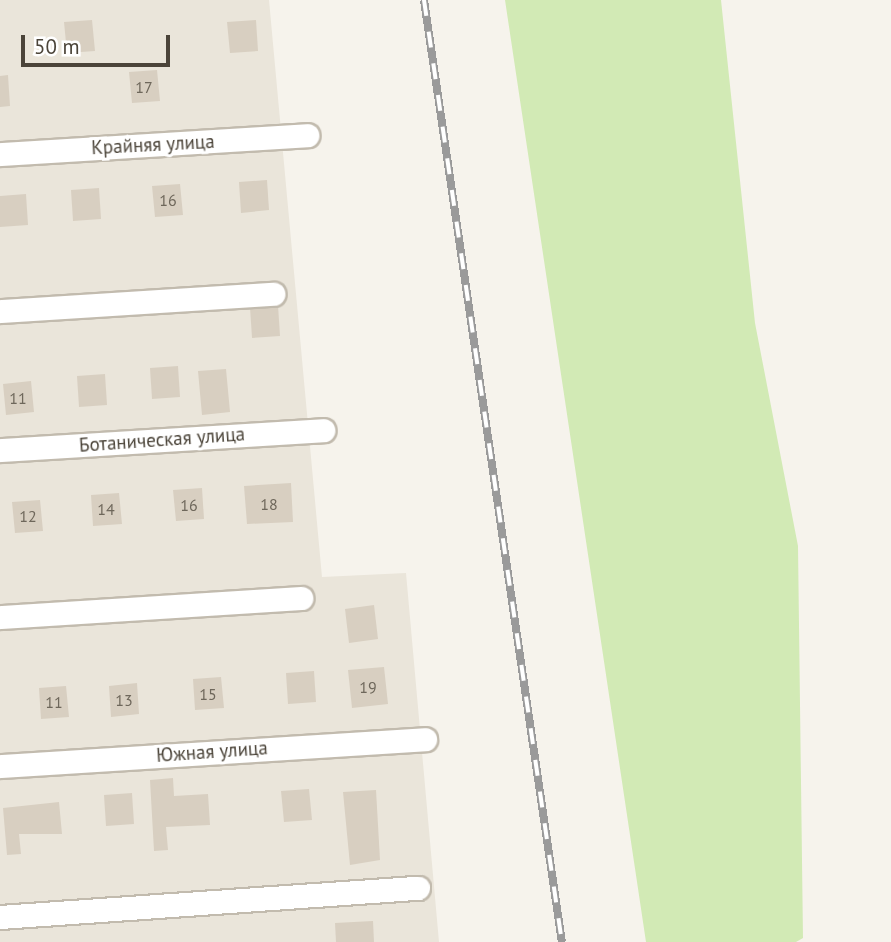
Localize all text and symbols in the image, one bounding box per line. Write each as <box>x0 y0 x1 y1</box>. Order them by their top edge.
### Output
scale bar <box>24 21 173 65</box>
text: 50 m <box>34 33 80 60</box>
house number: 17 <box>135 77 153 97</box>
street label: Крайняя улица <box>91 130 215 160</box>
house number: 16 <box>159 190 177 210</box>
house number: 11 <box>9 388 27 408</box>
street label: Ботаническая улица <box>78 423 246 457</box>
house number: 18 <box>260 494 278 514</box>
house number: 16 <box>180 495 198 515</box>
house number: 14 <box>97 499 115 519</box>
house number: 12 <box>19 506 37 526</box>
house number: 19 <box>359 677 377 697</box>
house number: 15 <box>199 684 217 704</box>
house number: 13 <box>115 690 133 710</box>
house number: 11 <box>45 692 63 712</box>
street label: Южная улица <box>156 737 268 767</box>

